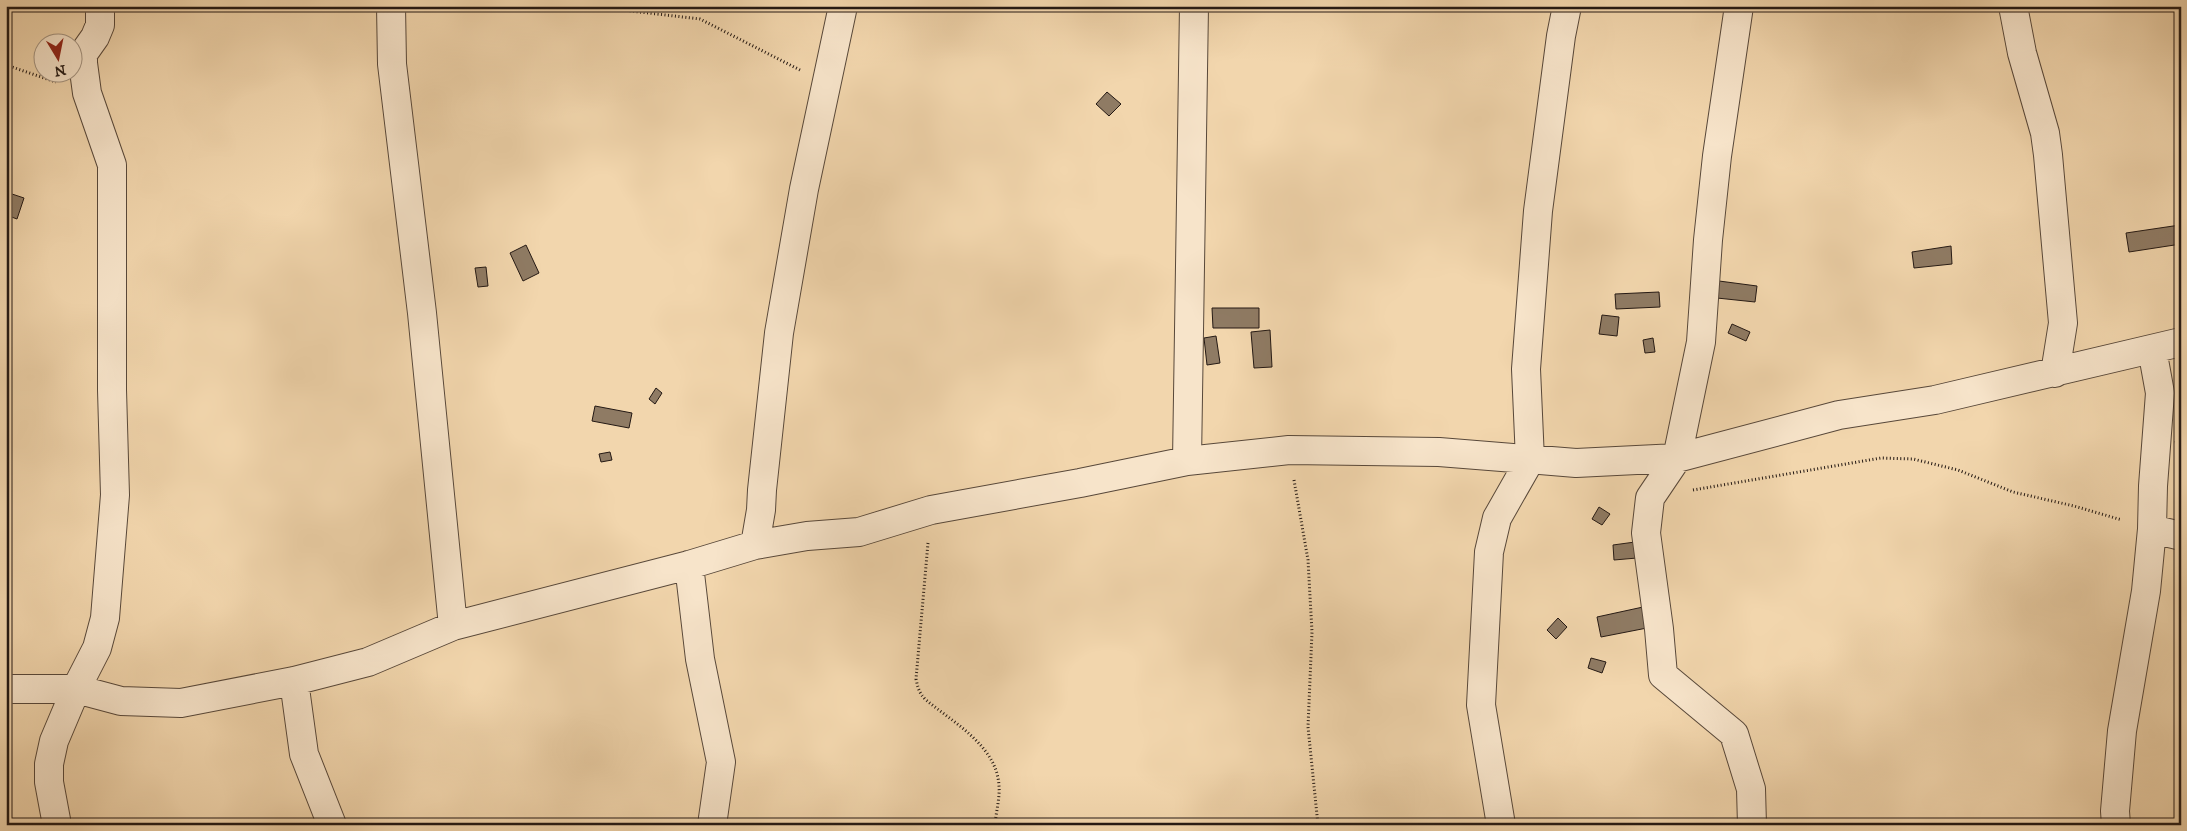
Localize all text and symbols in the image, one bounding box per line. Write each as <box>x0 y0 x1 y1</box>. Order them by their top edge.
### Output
north arrow <box>32 32 82 82</box>
text: N <box>52 60 67 80</box>

